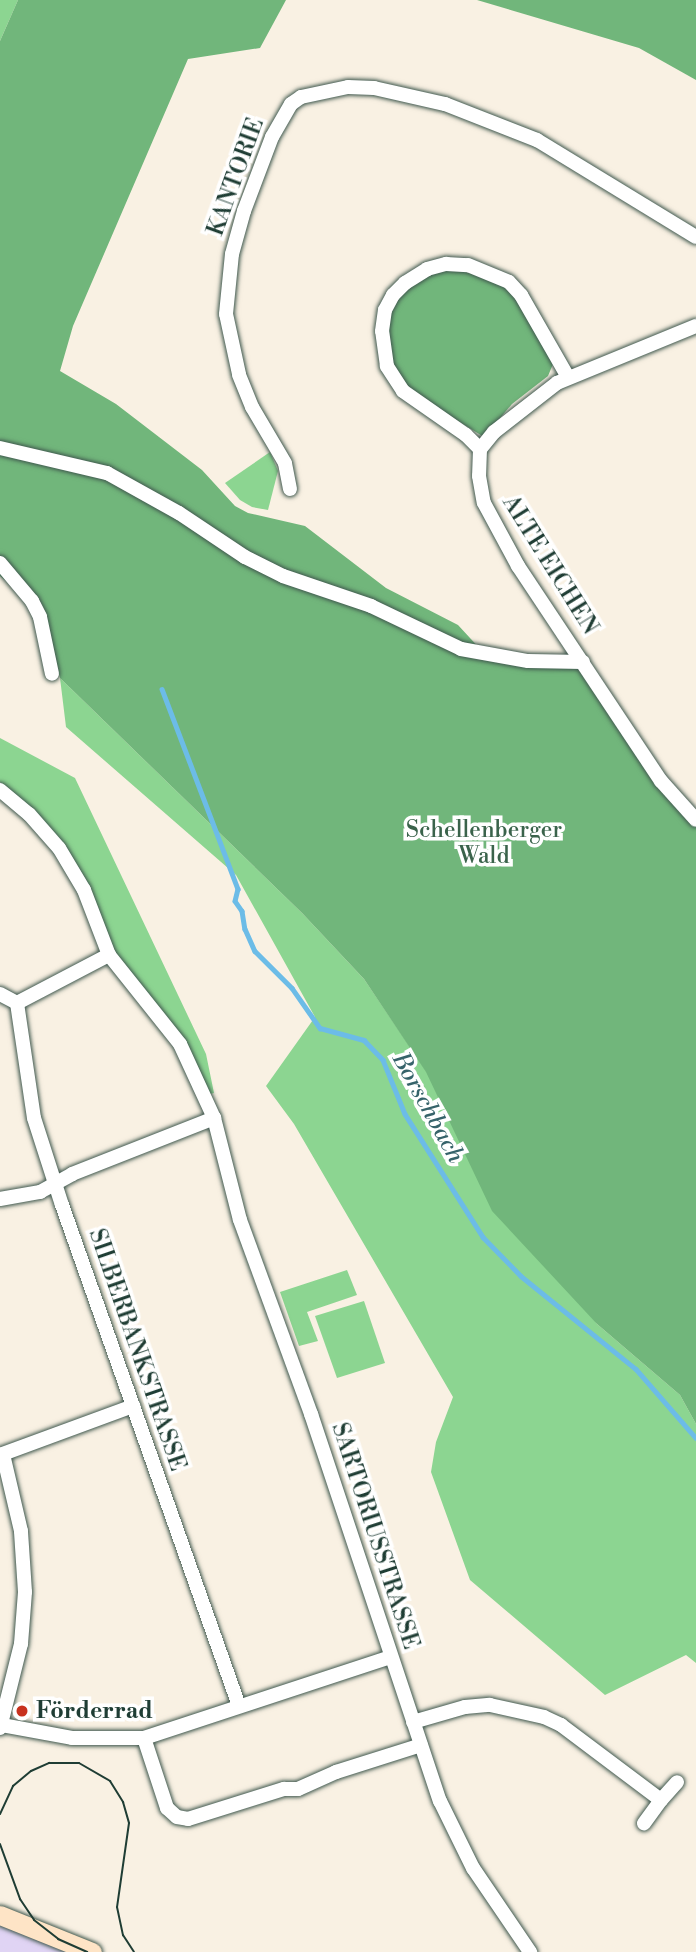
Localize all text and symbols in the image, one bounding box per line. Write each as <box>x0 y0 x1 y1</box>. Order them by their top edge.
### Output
street label: KANTORIE <box>202 114 270 240</box>
street label: ALTE EICHEN <box>496 490 604 640</box>
park label: Schellenberger Wald <box>406 816 562 870</box>
water label: Borschbach <box>385 1048 469 1168</box>
street label: SILBERBANKSTRASSE <box>83 1225 191 1475</box>
street label: SARTORIUSSTRASSE <box>325 1419 425 1653</box>
place label: Förderrad <box>36 1697 153 1725</box>
marker: Förderrad <box>14 1703 30 1719</box>

